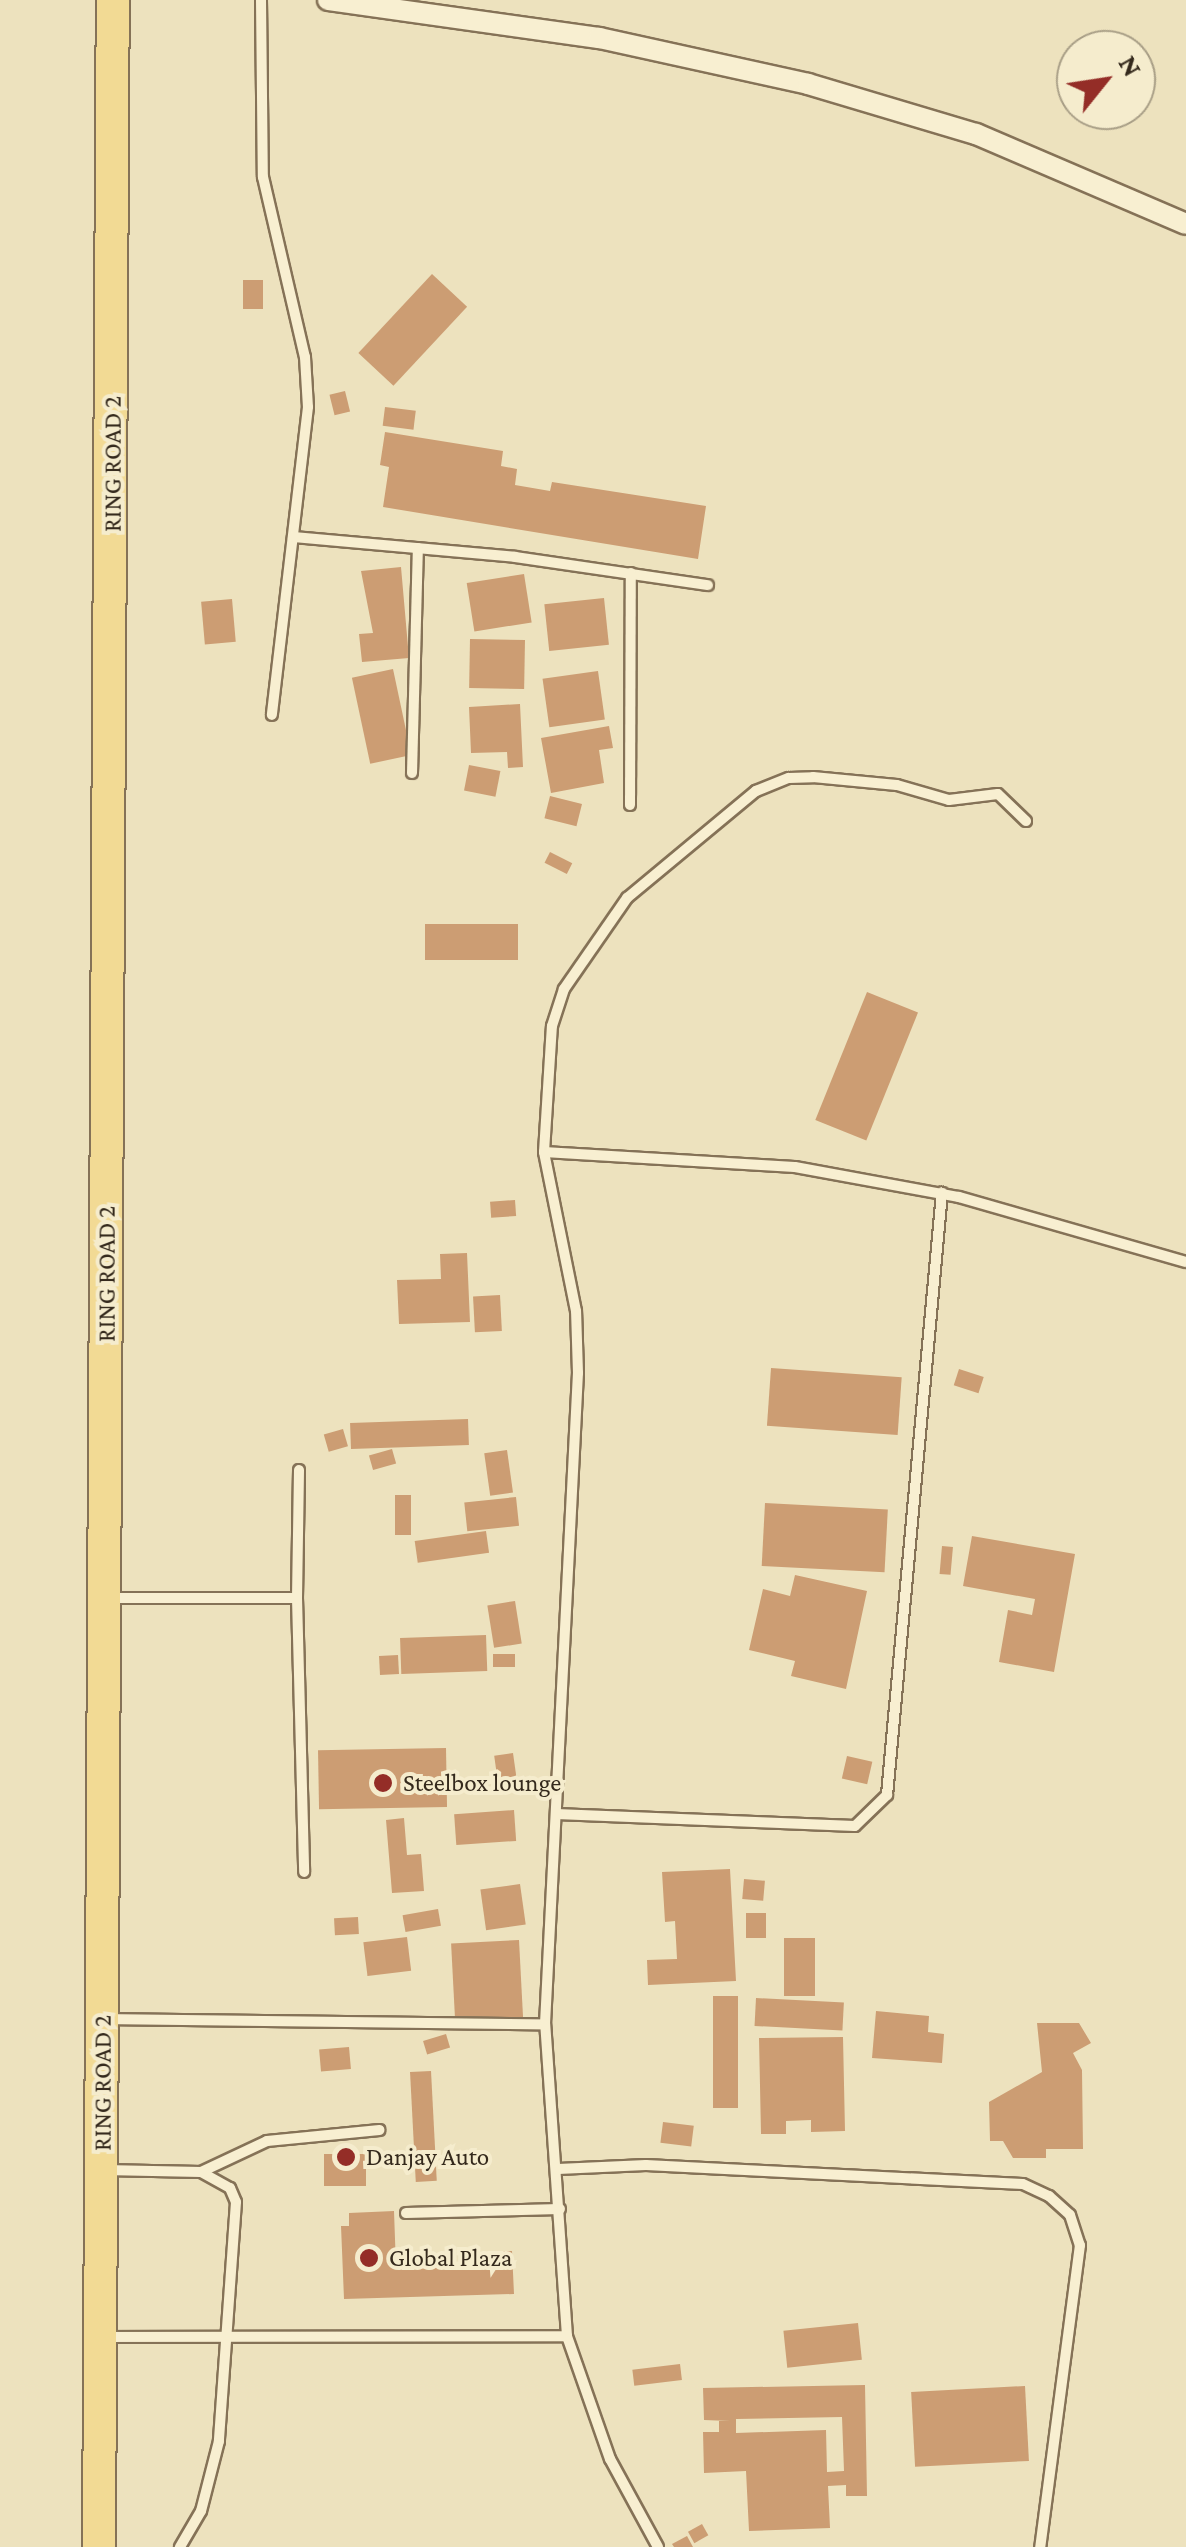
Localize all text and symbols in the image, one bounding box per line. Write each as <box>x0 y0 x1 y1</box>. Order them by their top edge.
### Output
north arrow <box>1056 30 1156 130</box>
text: N <box>1112 50 1149 82</box>
street label: RING ROAD 2 <box>98 396 128 532</box>
street label: RING ROAD 2 <box>92 1206 122 1342</box>
place label: Steelbox lounge <box>403 1768 561 1798</box>
marker: Steelbox lounge <box>372 1772 394 1794</box>
street label: RING ROAD 2 <box>88 2015 118 2151</box>
place label: Danjay Auto <box>366 2142 489 2172</box>
marker: Danjay Auto <box>335 2146 357 2168</box>
place label: Global Plaza <box>389 2243 512 2273</box>
marker: Global Plaza <box>358 2247 380 2269</box>

